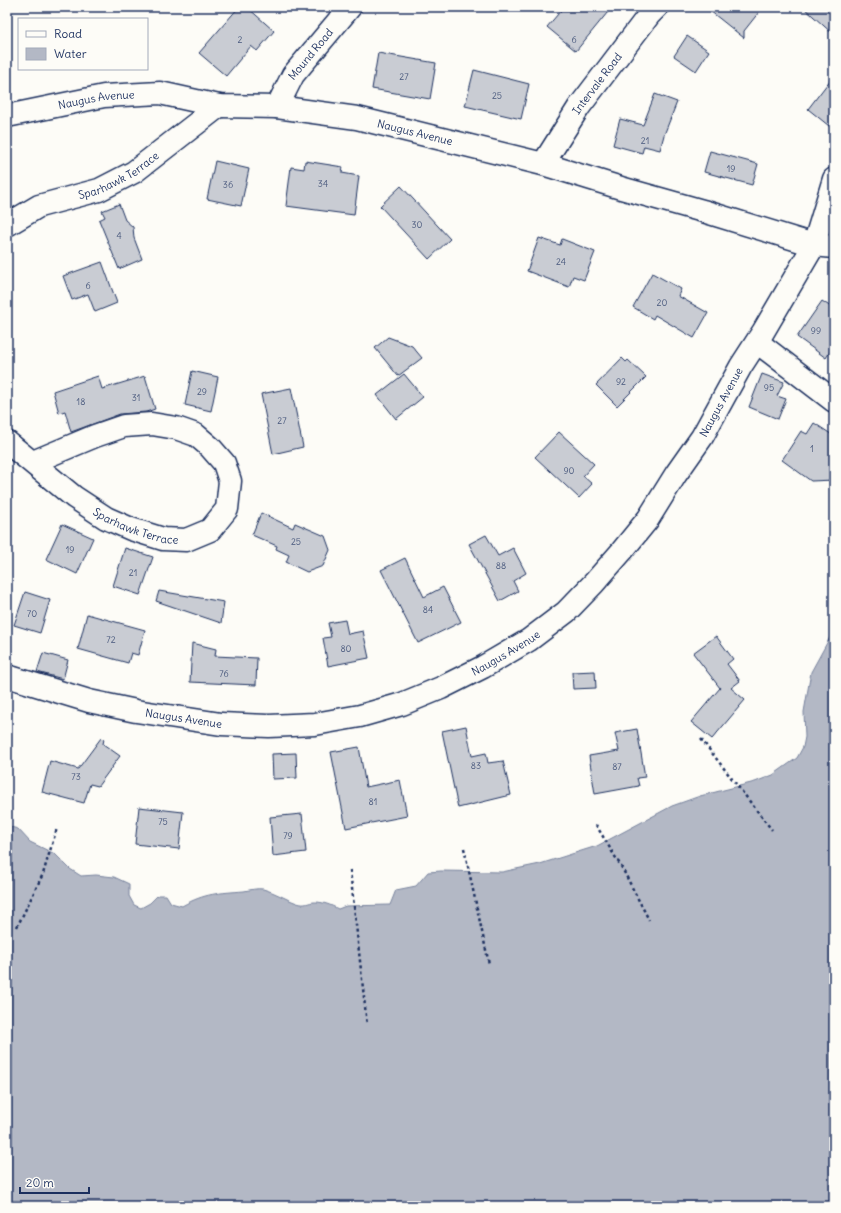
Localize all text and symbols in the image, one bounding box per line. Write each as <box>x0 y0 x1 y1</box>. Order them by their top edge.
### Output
legend <box>18 18 148 70</box>
street label: Mound Road <box>285 25 336 83</box>
text: Road <box>54 26 82 41</box>
house number: 2 <box>238 34 243 45</box>
house number: 6 <box>571 34 577 45</box>
text: Water <box>54 46 87 61</box>
street label: Intervale Road <box>569 50 625 117</box>
house number: 27 <box>399 71 409 82</box>
street label: Naugus Avenue <box>57 87 135 112</box>
house number: 25 <box>492 90 502 101</box>
street label: Naugus Avenue <box>376 116 454 148</box>
house number: 21 <box>641 135 649 146</box>
street label: Sparhawk Terrace <box>77 148 162 202</box>
house number: 19 <box>727 163 735 174</box>
house number: 34 <box>318 178 328 189</box>
house number: 36 <box>223 179 233 190</box>
house number: 30 <box>411 219 423 230</box>
house number: 4 <box>116 230 122 241</box>
house number: 24 <box>556 256 566 267</box>
house number: 6 <box>85 280 91 291</box>
house number: 20 <box>657 297 668 308</box>
house number: 99 <box>811 325 821 336</box>
street label: Naugus Avenue <box>696 365 746 440</box>
house number: 92 <box>616 376 626 387</box>
house number: 95 <box>764 382 774 393</box>
house number: 29 <box>197 386 207 397</box>
house number: 31 <box>132 392 140 403</box>
house number: 18 <box>77 396 85 407</box>
house number: 27 <box>277 415 287 426</box>
house number: 1 <box>810 443 814 454</box>
house number: 90 <box>563 465 575 476</box>
street label: Sparhawk Terrace <box>90 504 179 547</box>
house number: 25 <box>291 536 301 547</box>
house number: 19 <box>66 544 74 555</box>
house number: 88 <box>496 560 506 571</box>
house number: 21 <box>129 567 137 578</box>
house number: 84 <box>423 604 433 615</box>
house number: 70 <box>27 608 37 619</box>
street label: Naugus Avenue <box>469 627 543 679</box>
house number: 72 <box>106 634 116 645</box>
house number: 80 <box>340 643 352 654</box>
house number: 76 <box>219 668 229 679</box>
street label: Naugus Avenue <box>144 706 223 731</box>
house number: 83 <box>471 760 481 771</box>
house number: 87 <box>612 761 622 772</box>
house number: 73 <box>71 771 81 782</box>
house number: 81 <box>369 796 377 807</box>
house number: 75 <box>158 816 168 827</box>
house number: 79 <box>283 830 293 841</box>
scale bar <box>20 1169 89 1195</box>
text: 20 m <box>26 1175 54 1190</box>

